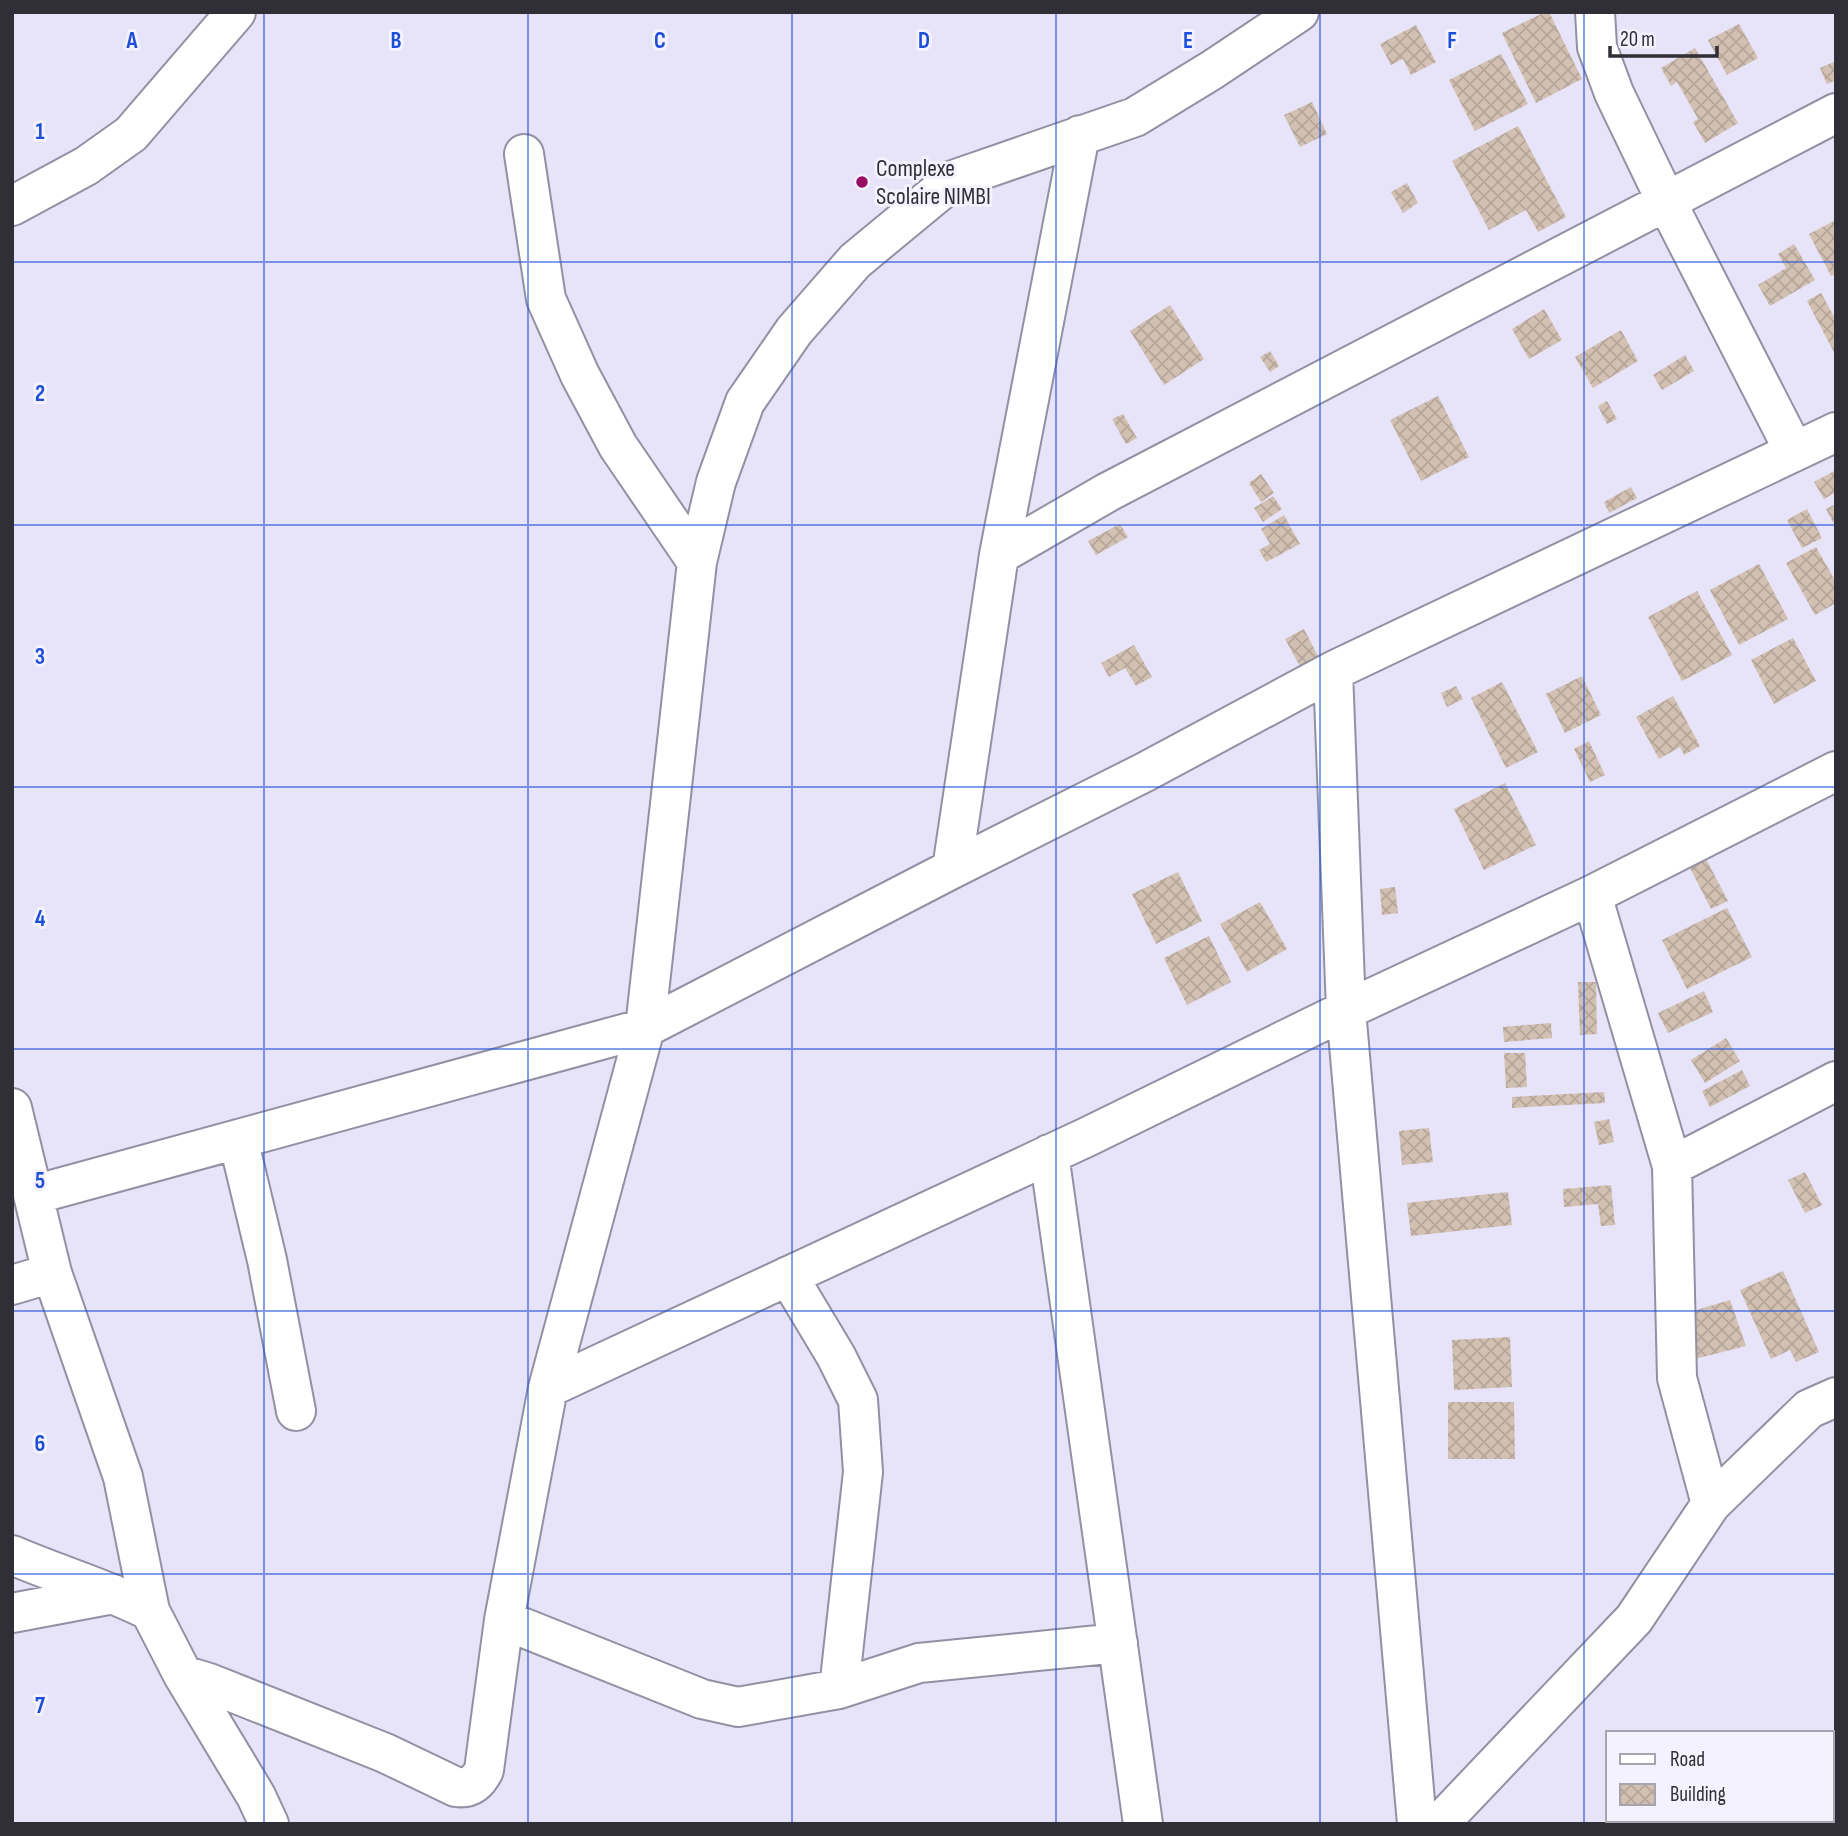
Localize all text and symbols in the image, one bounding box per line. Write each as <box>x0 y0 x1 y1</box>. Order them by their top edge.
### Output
scale bar <box>1610 14 1717 58</box>
text: A <box>126 27 139 55</box>
text: B <box>391 27 402 55</box>
text: C <box>654 27 666 55</box>
text: D <box>918 27 930 55</box>
text: E <box>1183 27 1193 55</box>
text: F <box>1447 27 1457 55</box>
text: 20 m <box>1620 27 1655 52</box>
text: 1 <box>35 118 45 146</box>
place label: Complexe Scolaire NIMBI <box>876 154 991 211</box>
marker: Complexe Scolaire NIMBI <box>854 174 870 190</box>
text: 2 <box>35 380 45 408</box>
text: 3 <box>35 643 45 671</box>
text: 4 <box>35 905 46 933</box>
text: 5 <box>35 1167 45 1195</box>
text: 6 <box>35 1430 45 1458</box>
text: 7 <box>35 1692 45 1720</box>
legend <box>1606 1731 1834 1822</box>
text: Road <box>1670 1747 1705 1772</box>
text: Building <box>1670 1782 1726 1807</box>

